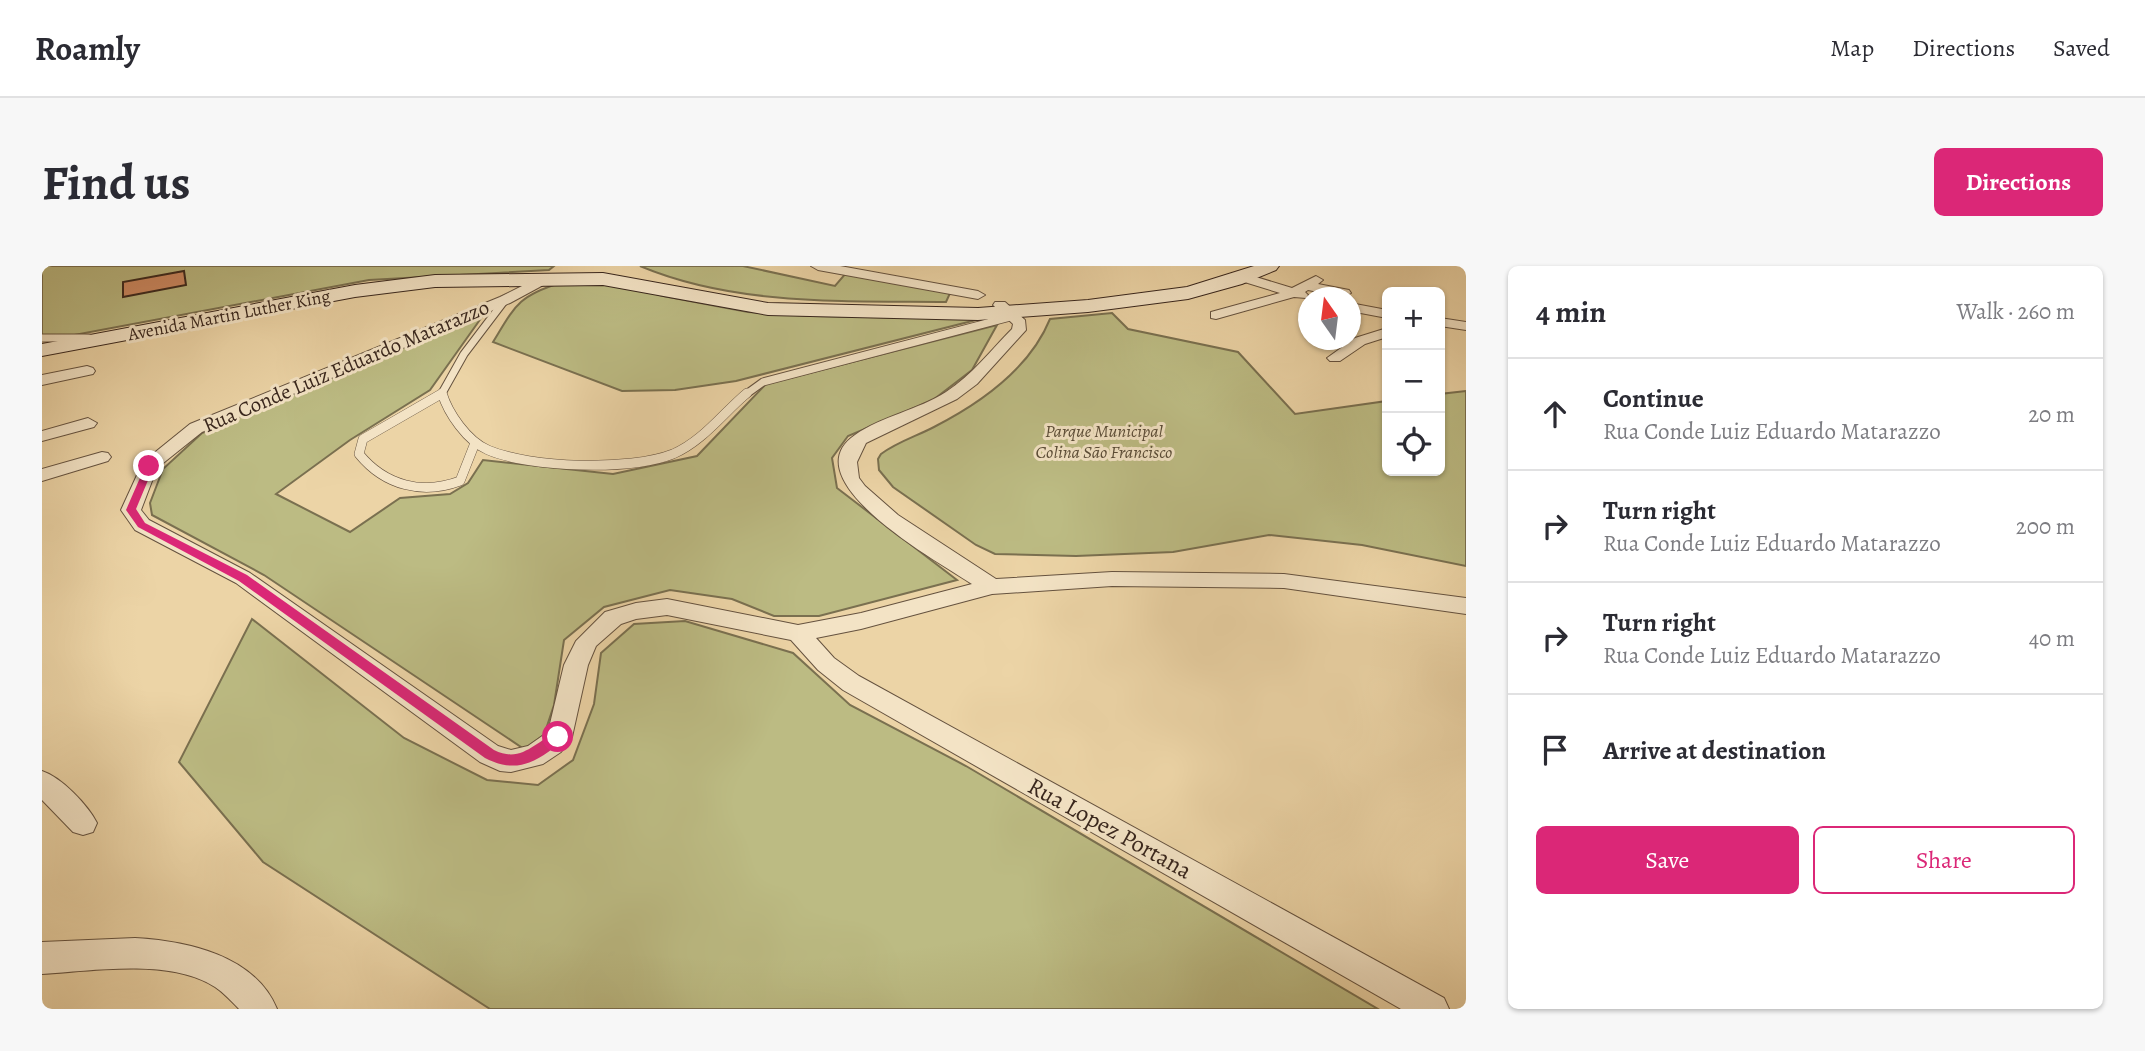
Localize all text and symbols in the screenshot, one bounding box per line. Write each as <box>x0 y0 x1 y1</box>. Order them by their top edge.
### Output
text: Roamly <box>35 26 140 71</box>
text: Map <box>1830 32 1874 64</box>
text: Directions <box>1912 32 2015 64</box>
text: Saved <box>2053 32 2110 64</box>
button: Directions <box>1934 148 2103 216</box>
text: Find us <box>42 149 190 216</box>
street label: Avenida Martin Luther King <box>125 284 332 347</box>
north arrow <box>1298 287 1361 350</box>
map controls <box>1382 287 1445 476</box>
button: + <box>1382 287 1445 350</box>
text: 4 min <box>1536 292 1606 332</box>
street label: Rua Conde Luiz Eduardo Matarazzo <box>199 293 493 439</box>
text: Walk · 260 m <box>1956 296 2075 327</box>
button: − <box>1382 350 1445 413</box>
text: Continue <box>1603 381 1704 416</box>
icon: ahead <box>1536 395 1574 433</box>
text: 20 m <box>2028 399 2075 430</box>
button: locate <box>1382 413 1445 476</box>
text: Rua Conde Luiz Eduardo Matarazzo <box>1603 416 1941 447</box>
park label: Parque Municipal Colina São Francisco <box>1036 419 1172 464</box>
route end <box>133 450 164 481</box>
text: Turn right <box>1603 493 1716 528</box>
icon: right <box>1536 507 1574 545</box>
text: 200 m <box>2016 511 2075 542</box>
text: Rua Conde Luiz Eduardo Matarazzo <box>1603 528 1941 559</box>
text: Turn right <box>1603 605 1716 640</box>
icon: right <box>1536 619 1574 657</box>
text: 40 m <box>2029 623 2075 654</box>
text: Rua Conde Luiz Eduardo Matarazzo <box>1603 640 1941 671</box>
route start <box>542 721 573 752</box>
icon: arrive <box>1536 731 1574 769</box>
text: Arrive at destination <box>1603 733 1826 768</box>
street label: Rua Lopez Portana <box>1022 770 1198 887</box>
button: Save <box>1536 826 1799 894</box>
button: Share <box>1813 826 2075 894</box>

